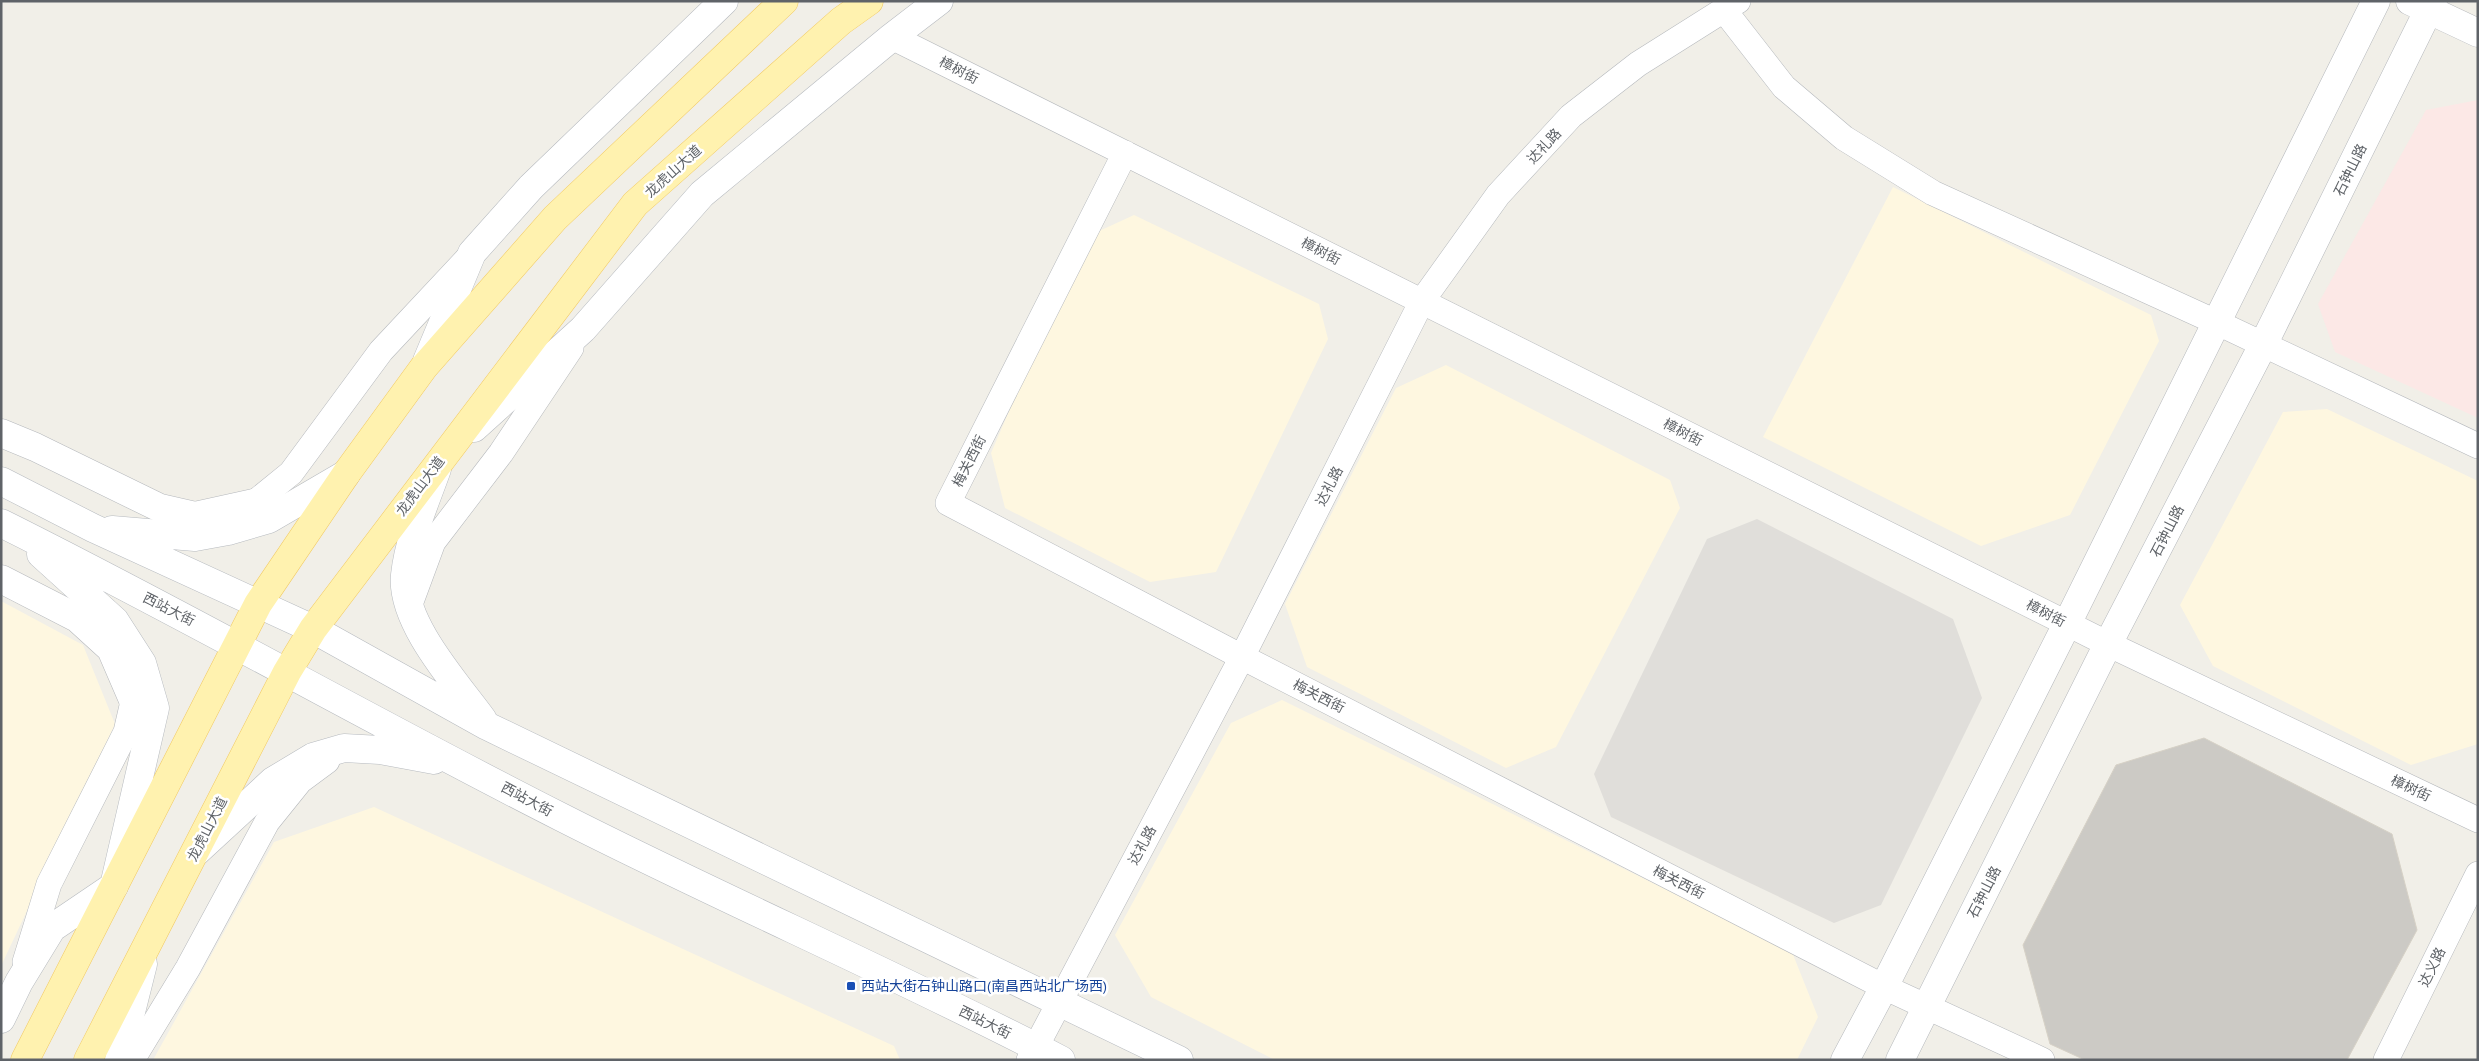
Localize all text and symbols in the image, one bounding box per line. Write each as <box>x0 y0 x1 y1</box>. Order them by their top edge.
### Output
street label: 樟树街 <box>936 52 982 88</box>
street label: 达礼路 <box>1523 125 1565 167</box>
street label: 龙虎山大道 <box>641 141 705 201</box>
street label: 石钟山路 <box>2330 141 2370 199</box>
street label: 樟树街 <box>1298 233 1344 269</box>
street label: 樟树街 <box>1660 414 1706 450</box>
street label: 梅关西街 <box>948 432 990 490</box>
street label: 龙虎山大道 <box>392 453 448 519</box>
street label: 达礼路 <box>1311 463 1347 509</box>
street label: 石钟山路 <box>2146 502 2188 560</box>
street label: 西站大街 <box>140 588 198 630</box>
street label: 樟树街 <box>2023 595 2069 631</box>
street label: 梅关西街 <box>1290 675 1348 717</box>
street label: 樟树街 <box>2388 771 2434 805</box>
street label: 西站大街 <box>498 778 556 820</box>
street label: 龙虎山大道 <box>183 794 231 864</box>
street label: 达礼路 <box>1124 822 1160 868</box>
street label: 梅关西街 <box>1650 861 1708 903</box>
street label: 石钟山路 <box>1963 863 2005 921</box>
street label: 达义路 <box>2415 944 2449 990</box>
place label: 西站大街石钟山路口(南昌西站北广场西) <box>861 977 1107 995</box>
marker: 西站大街石钟山路口(南昌西站北广场西) <box>845 980 857 992</box>
street label: 西站大街 <box>956 1002 1014 1042</box>

